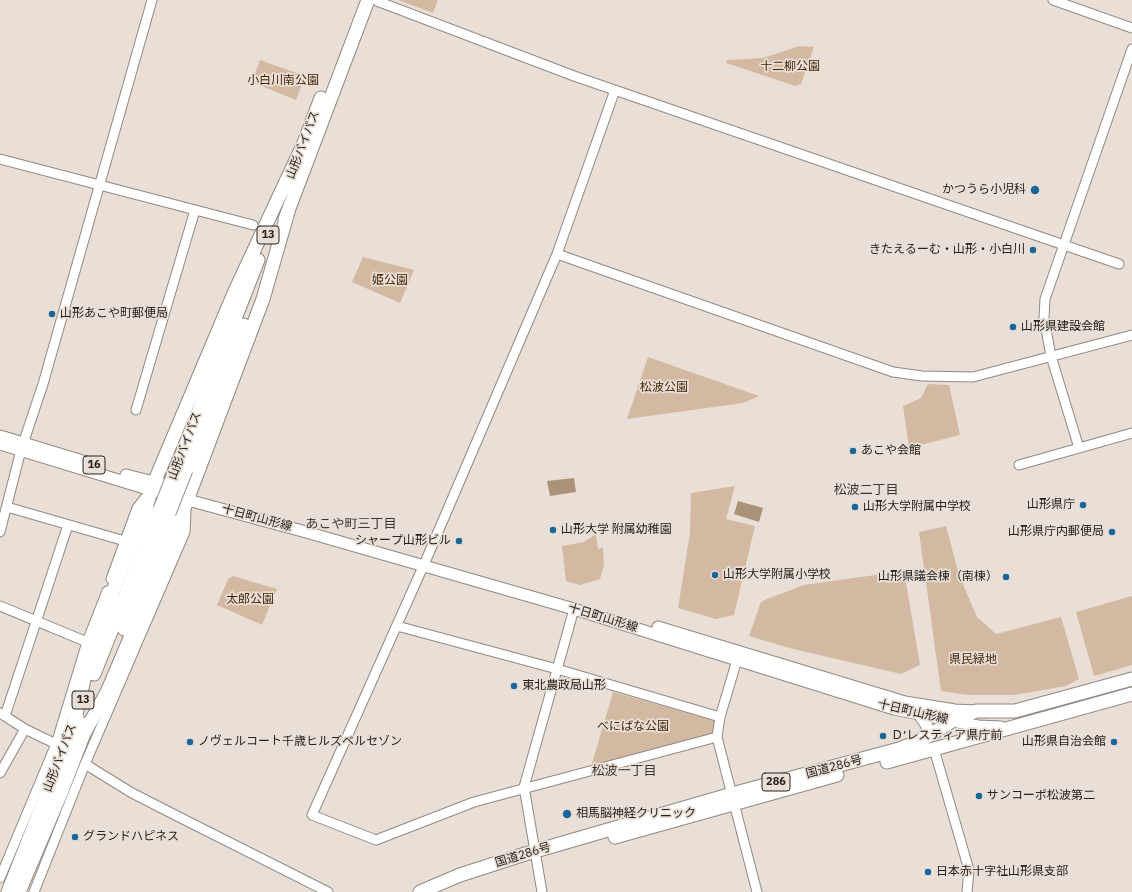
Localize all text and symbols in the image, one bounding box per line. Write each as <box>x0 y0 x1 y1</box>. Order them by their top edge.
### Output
park label: 十二柳公園 <box>760 60 820 74</box>
park label: 小白川南公園 <box>247 74 319 88</box>
street label: 山形バイパス <box>283 109 323 181</box>
place label: かつうら小児科 <box>942 183 1026 197</box>
marker: かつうら小児科 <box>1029 184 1041 196</box>
road number: 13 <box>257 226 279 244</box>
place label: きたえるーむ・山形・小白川 <box>869 243 1025 257</box>
marker: きたえるーむ・山形・小白川 <box>1028 245 1038 255</box>
park label: 姫公園 <box>372 274 408 288</box>
place label: 山形あこや町郵便局 <box>60 307 168 321</box>
marker: 山形あこや町郵便局 <box>47 309 57 319</box>
place label: 山形県建設会館 <box>1021 320 1105 334</box>
marker: 山形県建設会館 <box>1008 322 1018 332</box>
park label: 松波公園 <box>640 381 688 395</box>
street label: 山形バイパス <box>165 410 205 482</box>
place label: あこや会館 <box>861 444 921 458</box>
marker: あこや会館 <box>848 446 858 456</box>
road number: 16 <box>83 456 105 474</box>
district label: 松波二丁目 <box>834 482 898 498</box>
place label: 山形県庁 <box>1027 498 1075 512</box>
place label: 山形大学附属中学校 <box>863 500 971 514</box>
marker: 山形県庁 <box>1078 500 1088 510</box>
street label: 十日町山形線 <box>220 502 294 534</box>
marker: 山形大学附属中学校 <box>850 502 860 512</box>
district label: あこや町三丁目 <box>306 516 396 532</box>
place label: 山形大学 附属幼稚園 <box>561 523 672 537</box>
marker: 山形大学 附属幼稚園 <box>548 525 558 535</box>
place label: 山形県庁内郵便局 <box>1008 525 1104 539</box>
marker: 山形県庁内郵便局 <box>1107 527 1117 537</box>
place label: シャープ山形ビル <box>355 534 451 548</box>
marker: シャープ山形ビル <box>454 536 464 546</box>
place label: 山形大学附属小学校 <box>723 568 831 582</box>
marker: 山形大学附属小学校 <box>710 570 720 580</box>
place label: 山形県議会棟（南棟） <box>878 570 998 584</box>
marker: 山形県議会棟（南棟） <box>1001 572 1011 582</box>
park label: 太郎公園 <box>226 593 274 607</box>
street label: 十日町山形線 <box>566 601 640 635</box>
park label: 県民緑地 <box>949 653 997 667</box>
place label: 東北農政局山形 <box>522 679 606 693</box>
marker: 東北農政局山形 <box>509 681 519 691</box>
road number: 13 <box>72 691 94 709</box>
street label: 十日町山形線 <box>876 697 950 727</box>
park label: べにばな公園 <box>597 720 669 734</box>
street label: 山形バイパス <box>40 722 80 794</box>
place label: Ｄ’レスティア県庁前 <box>891 729 1002 743</box>
marker: Ｄ’レスティア県庁前 <box>878 731 888 741</box>
place label: ノヴェルコート千歳ヒルズベルセゾン <box>198 735 402 749</box>
place label: 山形県自治会館 <box>1022 735 1106 749</box>
marker: ノヴェルコート千歳ヒルズベルセゾン <box>185 737 195 747</box>
marker: 山形県自治会館 <box>1109 737 1119 747</box>
street label: 国道286号 <box>804 753 864 781</box>
district label: 松波一丁目 <box>592 763 656 779</box>
road number: 286 <box>762 773 790 791</box>
place label: サンコーポ松波第二 <box>987 789 1095 803</box>
marker: サンコーポ松波第二 <box>974 791 984 801</box>
place label: 相馬脳神経クリニック <box>576 807 696 821</box>
marker: 相馬脳神経クリニック <box>561 808 573 820</box>
place label: グランドハピネス <box>83 830 179 844</box>
marker: グランドハピネス <box>70 832 80 842</box>
street label: 国道286号 <box>493 840 553 870</box>
place label: 日本赤十字社山形県支部 <box>936 865 1068 879</box>
marker: 日本赤十字社山形県支部 <box>923 867 933 877</box>

